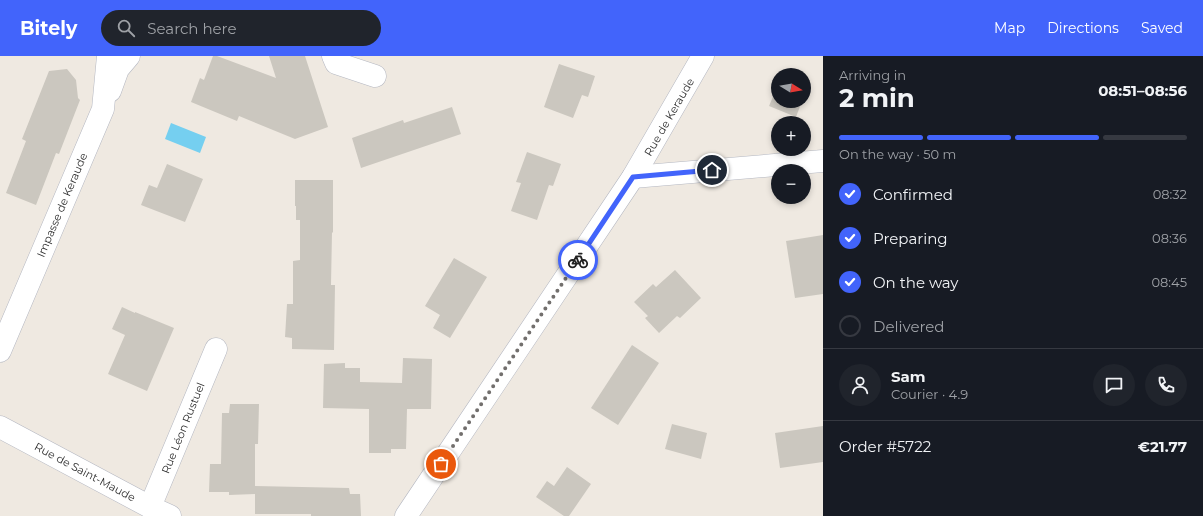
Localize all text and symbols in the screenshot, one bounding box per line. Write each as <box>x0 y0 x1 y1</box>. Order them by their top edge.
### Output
search box <box>101 10 381 46</box>
text: Bitely <box>20 17 77 40</box>
icon: search <box>115 17 137 39</box>
text: Search here <box>147 19 237 38</box>
text: Map <box>994 19 1025 37</box>
text: Directions <box>1047 19 1119 37</box>
text: Saved <box>1141 19 1183 37</box>
text: Arriving in <box>839 67 906 83</box>
north arrow <box>771 68 811 108</box>
map controls <box>771 68 811 204</box>
street label: Rue de Keraude <box>641 75 697 159</box>
text: 08:51–08:56 <box>1098 81 1187 100</box>
text: 2 min <box>839 82 915 114</box>
button: + <box>771 116 811 156</box>
text: On the way · 50 m <box>839 146 956 162</box>
street label: Impasse de Keraude <box>34 150 91 259</box>
pin <box>695 153 729 187</box>
icon: home <box>701 159 723 181</box>
button: − <box>771 164 811 204</box>
icon: check <box>839 183 861 205</box>
text: Confirmed <box>873 185 953 204</box>
text: 08:32 <box>1153 186 1187 202</box>
icon: check <box>839 227 861 249</box>
text: Preparing <box>873 229 948 248</box>
text: 08:36 <box>1152 230 1187 246</box>
courier <box>558 240 598 280</box>
icon: bike <box>567 249 589 271</box>
icon: check <box>839 271 861 293</box>
text: On the way <box>873 273 958 292</box>
text: 08:45 <box>1151 274 1187 290</box>
text: Delivered <box>873 317 945 336</box>
button: person <box>839 364 881 406</box>
button: chat <box>1093 364 1135 406</box>
button: phone <box>1145 364 1187 406</box>
text: Sam <box>891 367 926 386</box>
street label: Rue Léon Rustuel <box>158 380 208 476</box>
text: Courier · 4.9 <box>891 386 968 402</box>
text: Order #5722 <box>839 437 931 456</box>
text: €21.77 <box>1138 437 1187 456</box>
street label: Rue de Saint-Maude <box>32 439 138 505</box>
pin <box>424 447 458 481</box>
icon: bag <box>430 453 452 475</box>

